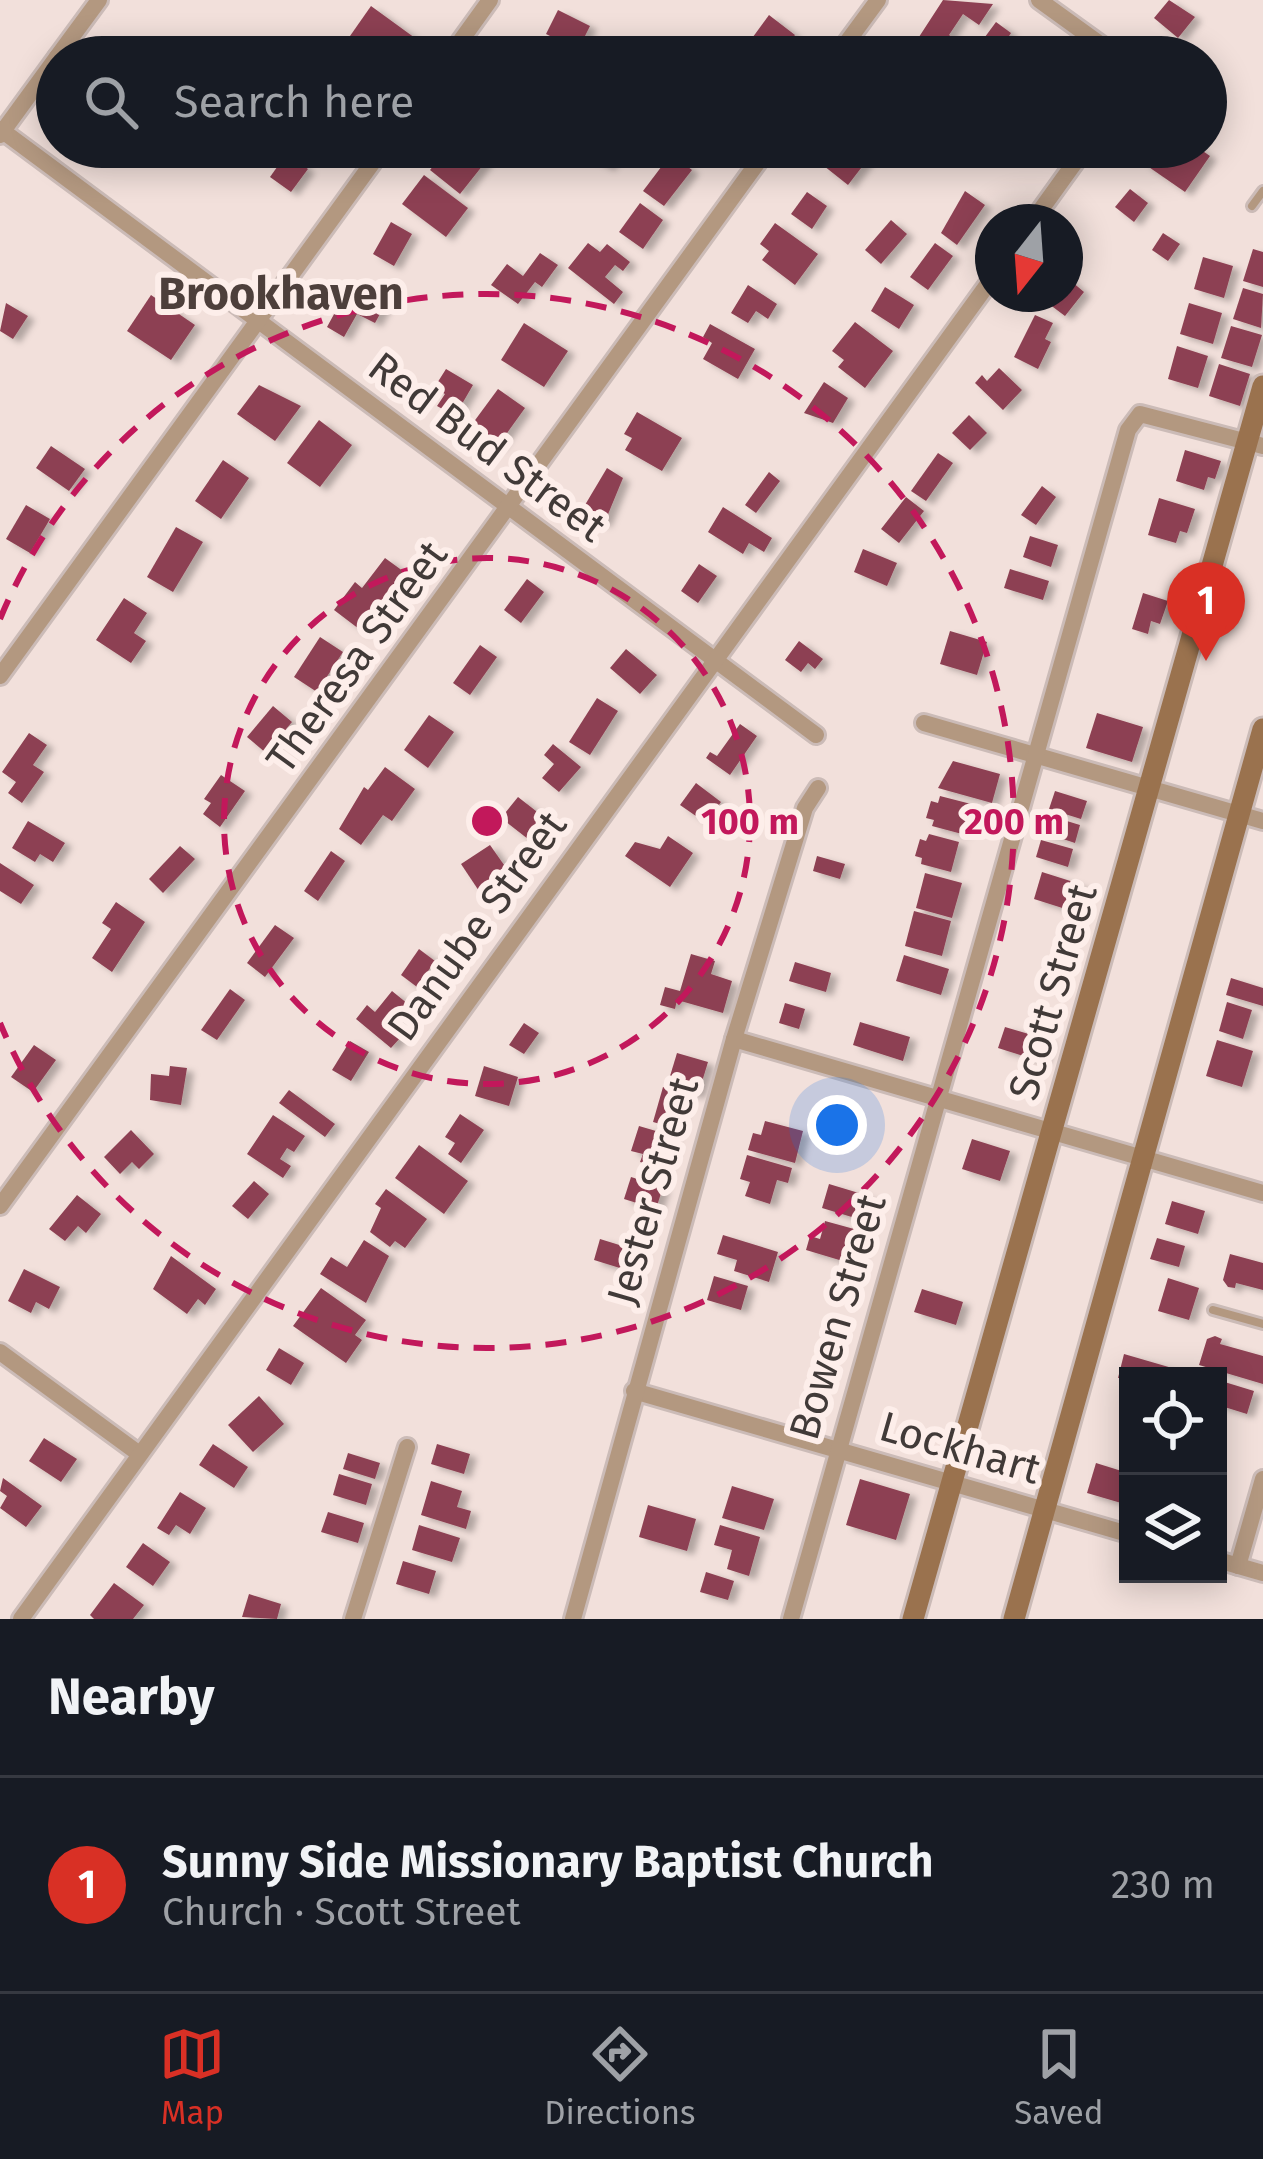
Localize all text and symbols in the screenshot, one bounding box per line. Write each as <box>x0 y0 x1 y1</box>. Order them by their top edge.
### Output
search box <box>36 36 1227 168</box>
icon: search <box>78 69 144 135</box>
text: Search here <box>174 75 414 129</box>
north arrow <box>975 204 1083 312</box>
district label: Brookhaven <box>158 267 404 321</box>
street label: Red Bud Street <box>359 342 616 553</box>
street label: Theresa Street <box>256 531 458 783</box>
pin: 1 <box>1167 562 1245 661</box>
centre of rings <box>466 800 508 842</box>
text: 100 m <box>701 800 799 844</box>
text: 200 m <box>964 800 1064 844</box>
street label: Danube Street <box>377 801 577 1050</box>
street label: Scott Street <box>998 878 1108 1106</box>
street label: Jester Street <box>597 1071 710 1310</box>
your location <box>807 1095 867 1155</box>
street label: Bowen Street <box>779 1188 897 1445</box>
map controls <box>1119 1367 1227 1583</box>
button: locate <box>1119 1367 1227 1475</box>
street label: Lockhart <box>874 1401 1047 1495</box>
button: layers <box>1119 1475 1227 1583</box>
text: Nearby <box>48 1666 214 1728</box>
text: Sunny Side Missionary Baptist Church <box>162 1835 933 1889</box>
text: 1 <box>78 1862 96 1908</box>
text: 230 m <box>1111 1862 1215 1908</box>
text: Church · Scott Street <box>162 1889 521 1935</box>
tab: Map <box>159 2021 225 2133</box>
tab: Directions <box>544 2021 696 2133</box>
tab: Saved <box>1014 2021 1104 2133</box>

